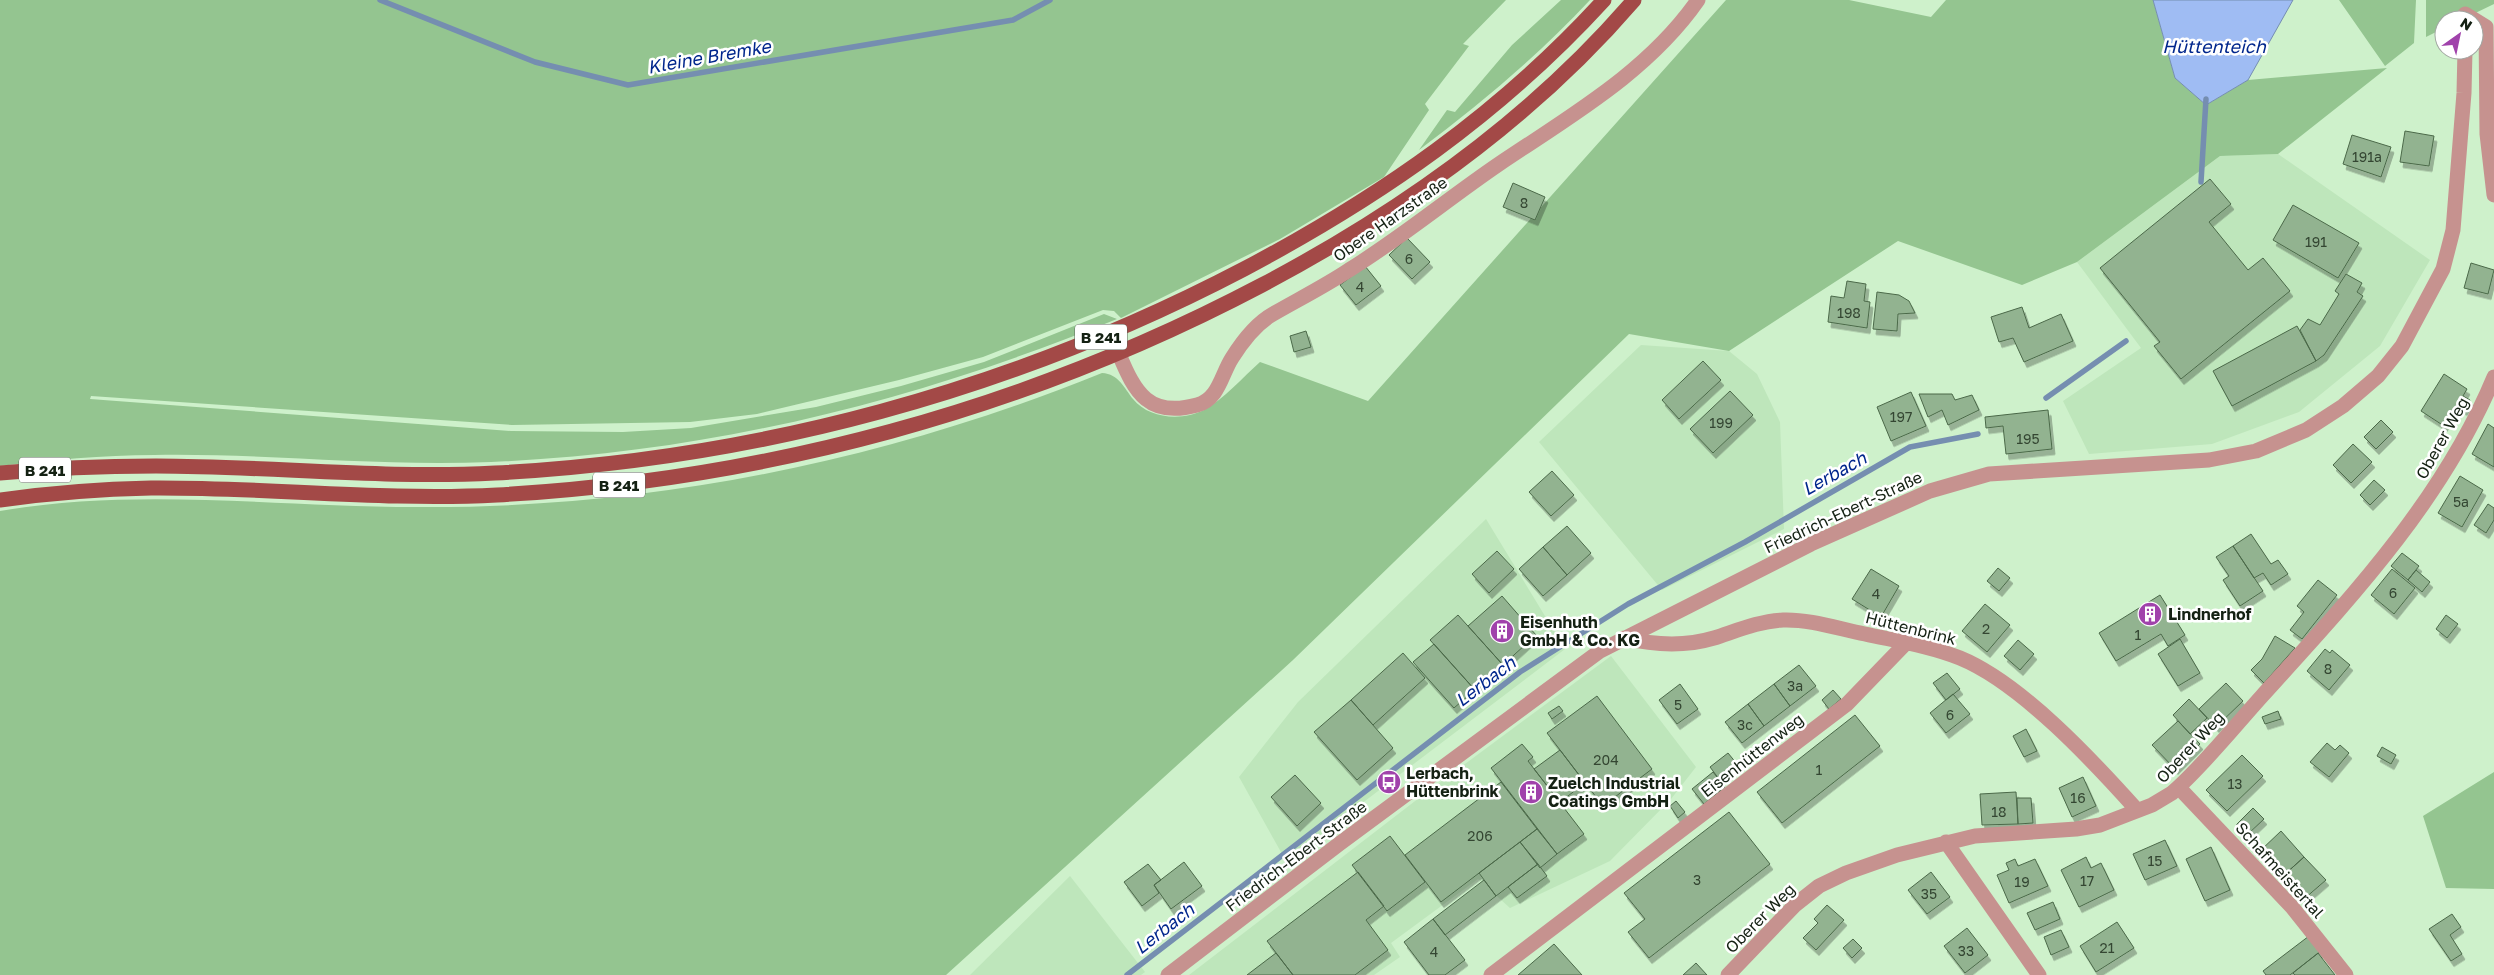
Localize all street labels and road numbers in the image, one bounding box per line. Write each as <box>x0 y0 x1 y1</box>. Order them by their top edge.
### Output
street label: Obere Harzstraße <box>1329 172 1451 266</box>
road number: B 241 <box>1075 324 1127 350</box>
street label: Oberer Weg <box>2411 394 2473 482</box>
road number: B 241 <box>19 458 71 482</box>
street label: Friedrich-Ebert-Straße <box>1761 467 1925 557</box>
road number: B 241 <box>593 472 645 498</box>
street label: Hüttenbrink <box>1864 607 1958 649</box>
street label: Oberer Weg <box>2152 707 2228 787</box>
street label: Eisenhüttenweg <box>1697 709 1807 801</box>
street label: Friedrich-Ebert-Straße <box>1221 796 1371 916</box>
street label: Schafmeistertal <box>2232 818 2328 922</box>
street label: Oberer Weg <box>1721 879 1799 957</box>

